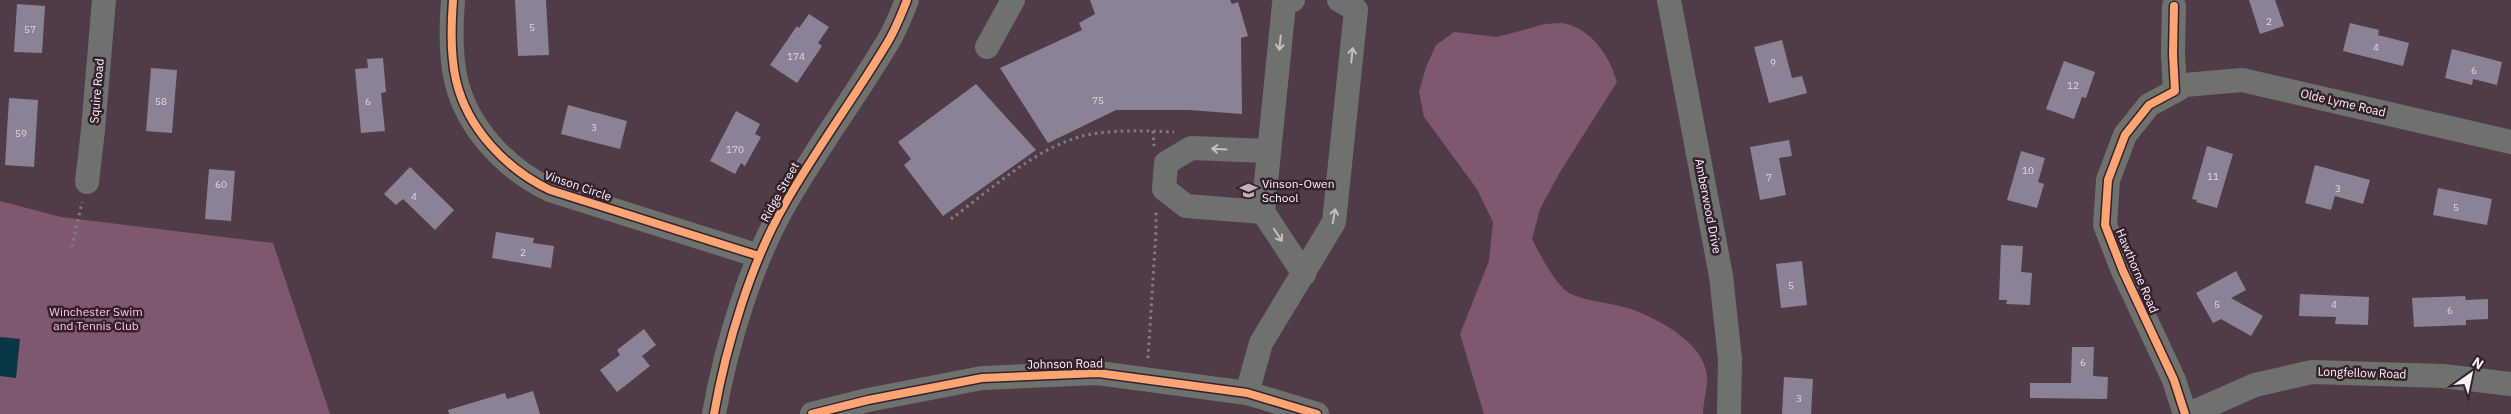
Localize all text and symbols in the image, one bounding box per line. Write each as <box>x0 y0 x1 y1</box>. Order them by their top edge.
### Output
house number: 2 <box>2266 15 2272 28</box>
house number: 5 <box>529 21 535 34</box>
house number: 57 <box>24 23 36 36</box>
one-way arrow <box>1275 35 1285 51</box>
house number: 4 <box>2373 41 2379 54</box>
one-way arrow <box>1347 47 1357 63</box>
house number: 174 <box>787 50 805 63</box>
house number: 9 <box>1770 56 1776 69</box>
street label: Squire Road <box>86 58 107 124</box>
house number: 6 <box>2471 64 2477 77</box>
house number: 12 <box>2067 79 2079 92</box>
street label: Olde Lyme Road <box>2299 85 2387 120</box>
house number: 75 <box>1092 94 1104 107</box>
house number: 58 <box>155 95 167 108</box>
house number: 6 <box>365 95 371 108</box>
house number: 3 <box>591 121 597 134</box>
house number: 59 <box>15 127 27 140</box>
house number: 170 <box>726 143 744 156</box>
one-way arrow <box>1211 144 1228 154</box>
street label: Amberwood Drive <box>1692 157 1725 255</box>
street label: Ridge Street <box>757 159 802 224</box>
house number: 10 <box>2022 164 2034 177</box>
street label: Vinson Circle <box>543 167 614 204</box>
house number: 11 <box>2207 170 2219 183</box>
house number: 7 <box>1766 171 1772 184</box>
place label: Vinson-Owen School <box>1262 176 1335 205</box>
house number: 60 <box>215 178 227 191</box>
school or university icon: Vinson-Owen School <box>1238 181 1258 201</box>
house number: 3 <box>2335 182 2341 195</box>
house number: 4 <box>411 190 417 203</box>
house number: 5 <box>2453 201 2459 214</box>
one-way arrow <box>1330 209 1340 225</box>
street label: Hawthorne Road <box>2113 226 2162 315</box>
one-way arrow <box>1273 228 1284 242</box>
house number: 2 <box>520 246 526 259</box>
house number: 5 <box>1788 279 1794 292</box>
house number: 5 <box>2214 298 2220 311</box>
house number: 4 <box>2331 298 2337 311</box>
park label: Winchester Swim and Tennis Club <box>49 304 143 333</box>
house number: 6 <box>2447 304 2453 317</box>
north arrow <box>2446 349 2496 399</box>
text: N <box>2469 353 2487 373</box>
street label: Johnson Road <box>1027 355 1103 372</box>
house number: 6 <box>2080 356 2086 369</box>
street label: Longfellow Road <box>2317 363 2407 382</box>
house number: 3 <box>1796 392 1802 405</box>

